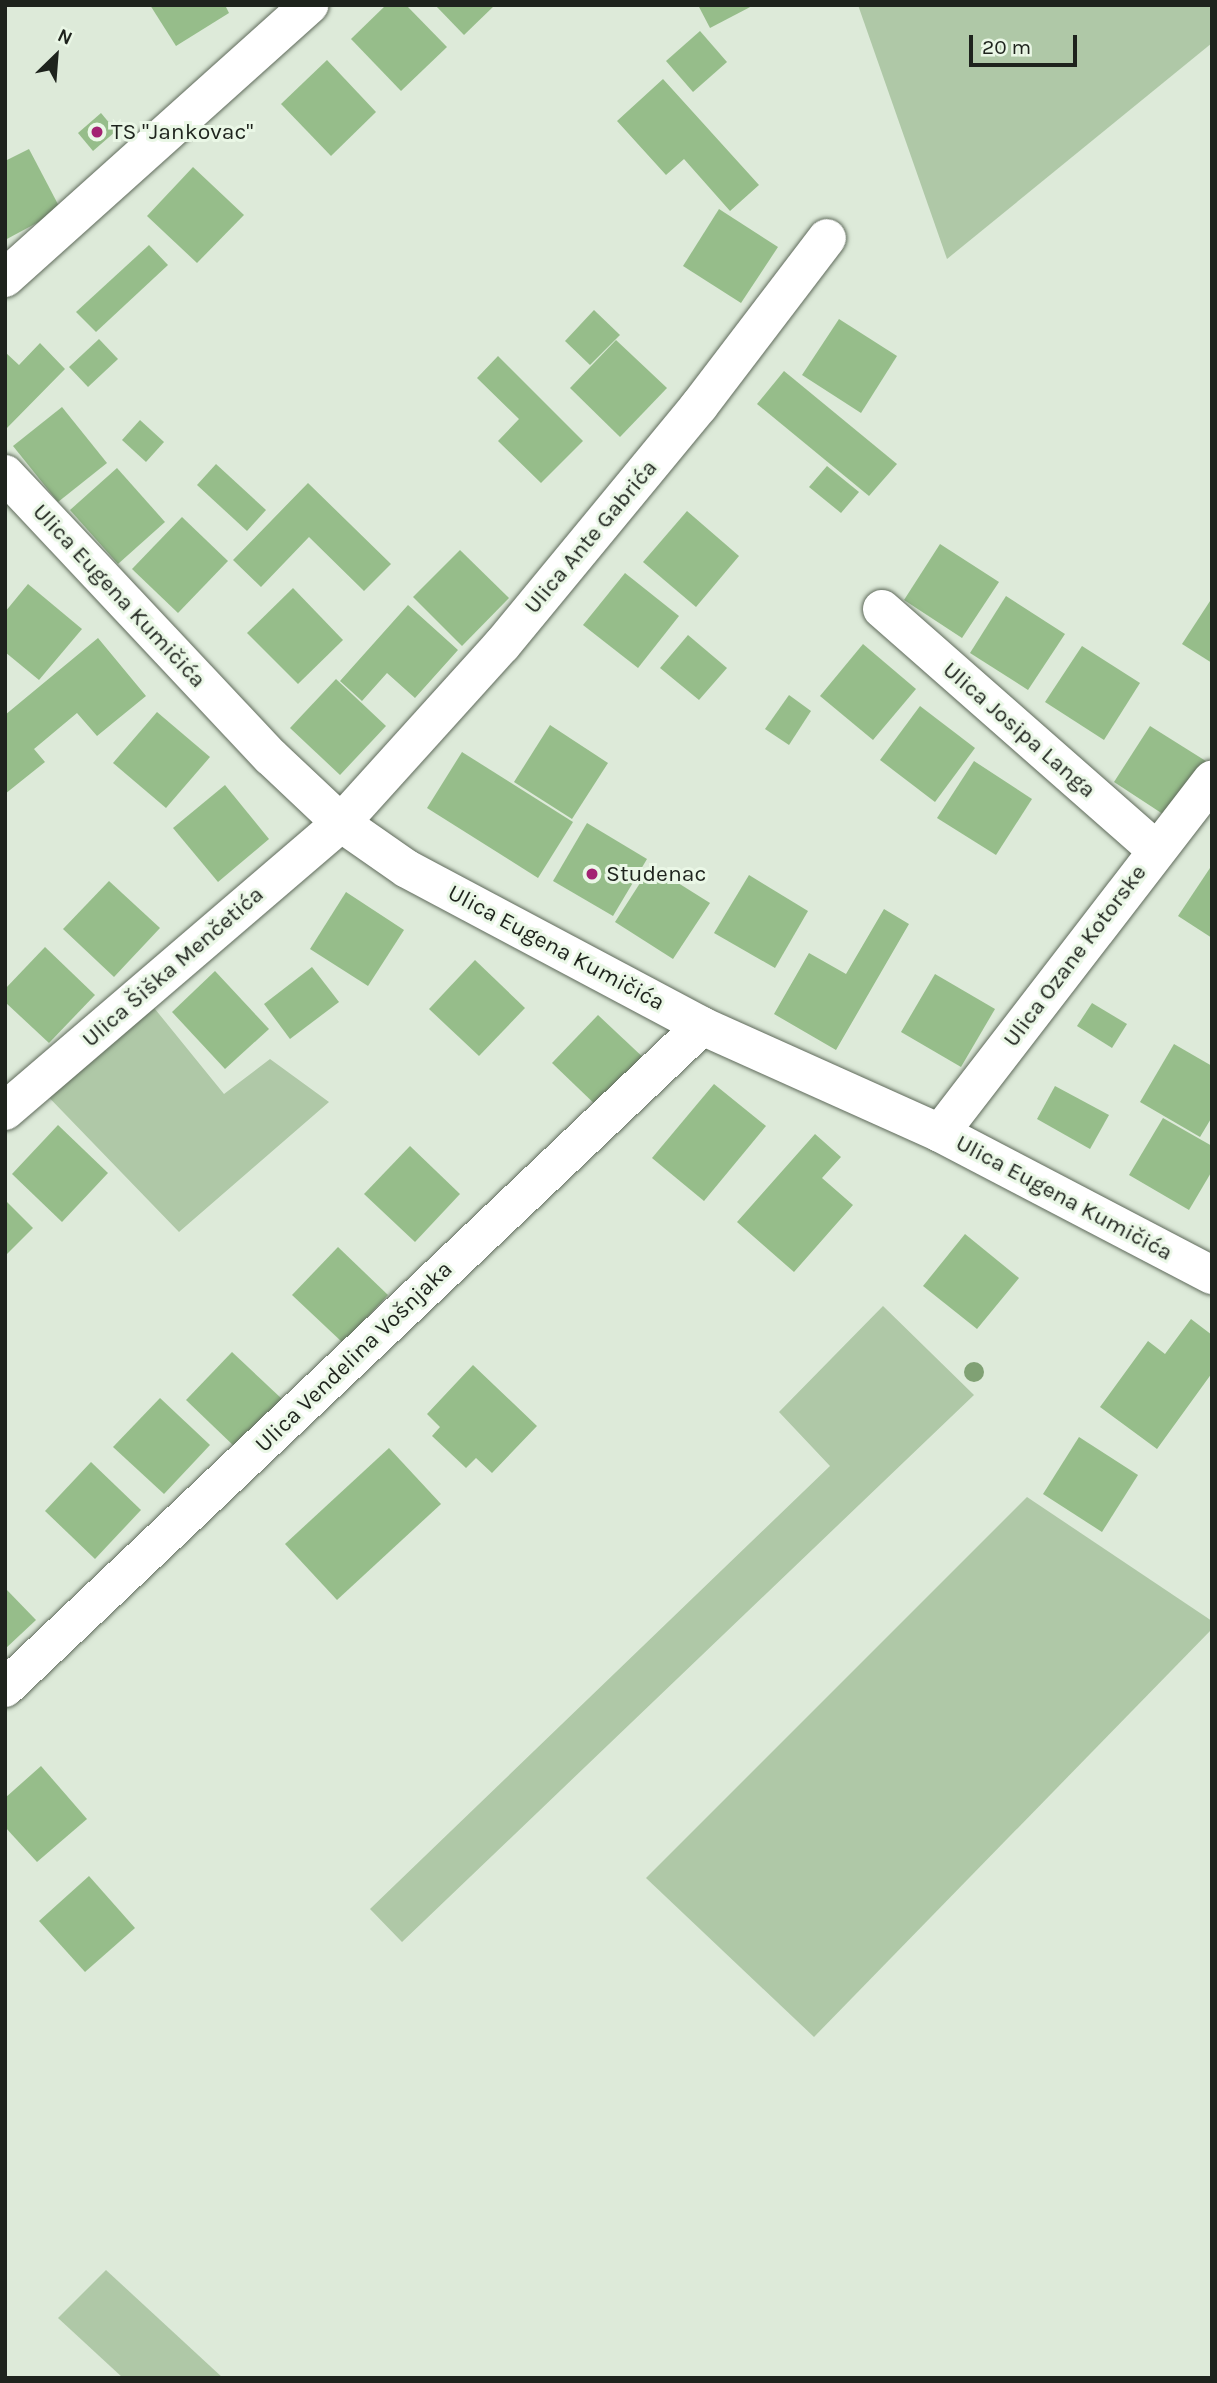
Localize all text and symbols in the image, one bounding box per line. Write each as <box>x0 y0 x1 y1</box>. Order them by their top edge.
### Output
north arrow <box>21 21 91 91</box>
scale bar <box>972 21 1080 65</box>
text: N <box>54 24 76 50</box>
text: 20 m <box>982 35 1031 59</box>
place label: TS "Jankovac" <box>111 118 253 146</box>
marker: TS "Jankovac" <box>89 124 105 140</box>
street label: Ulica Ante Gabrića <box>519 455 663 619</box>
street label: Ulica Eugena Kumičića <box>27 498 211 694</box>
street label: Ulica Josipa Langa <box>937 656 1101 804</box>
place label: Studenac <box>606 860 706 888</box>
street label: Ulica Ozane Kotorske <box>998 860 1152 1052</box>
marker: Studenac <box>584 866 600 882</box>
street label: Ulica Eugena Kumičića <box>443 879 669 1017</box>
street label: Ulica Šiška Menčetića <box>77 881 269 1053</box>
street label: Ulica Eugena Kumičića <box>951 1129 1177 1267</box>
street label: Ulica Vendelina Vošnjaka <box>250 1256 458 1458</box>

